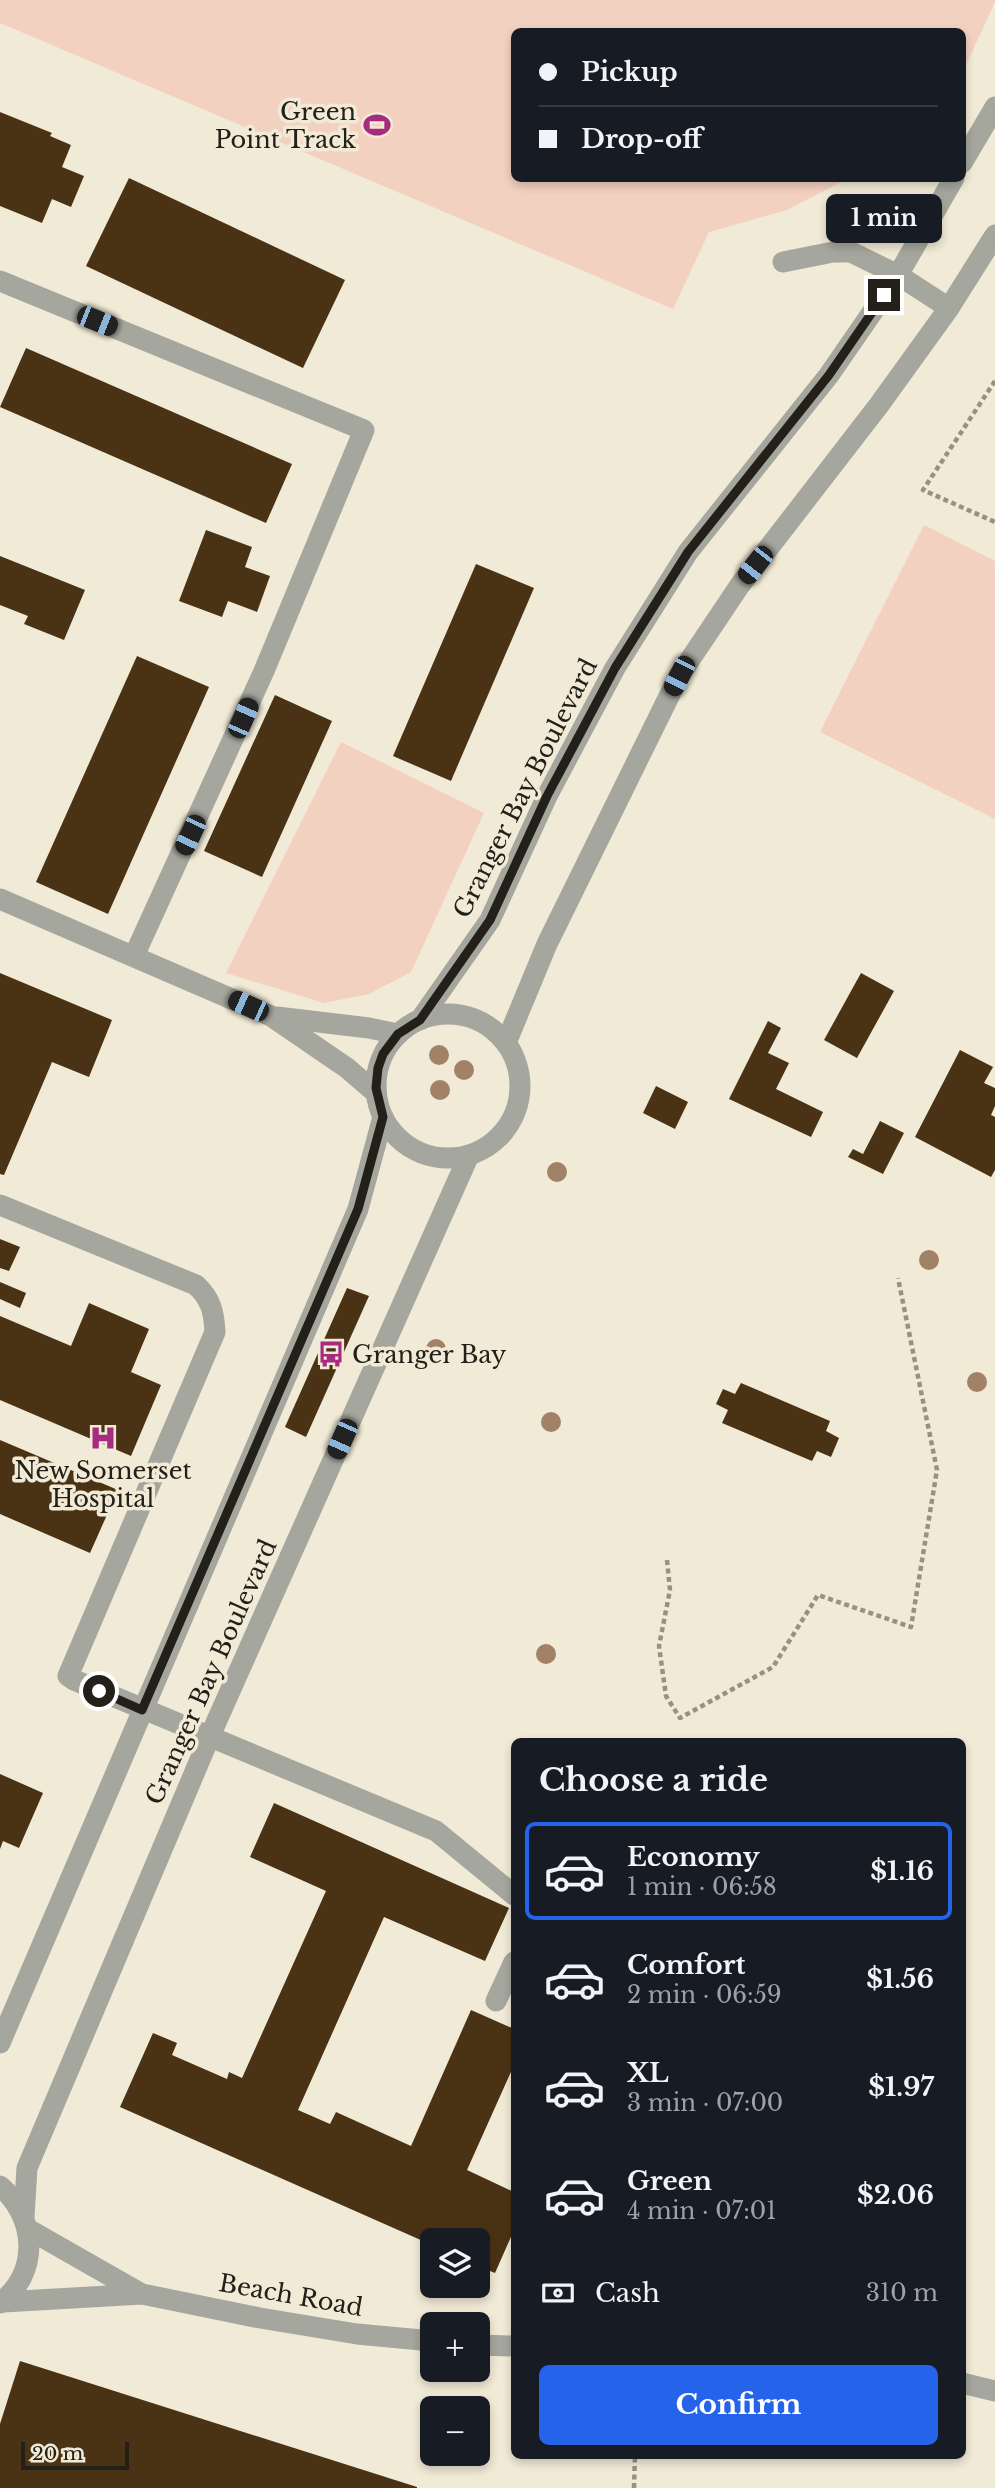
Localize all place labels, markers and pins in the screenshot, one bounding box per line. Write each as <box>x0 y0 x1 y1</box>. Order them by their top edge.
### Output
place label: Green Point Track <box>215 97 356 154</box>
sports icon: Green Point Track <box>362 110 392 140</box>
bus stop icon: Granger Bay <box>316 1339 346 1369</box>
place label: Granger Bay <box>352 1340 507 1369</box>
hospital icon: New Somerset Hospital <box>88 1423 118 1453</box>
place label: New Somerset Hospital <box>15 1456 191 1513</box>

